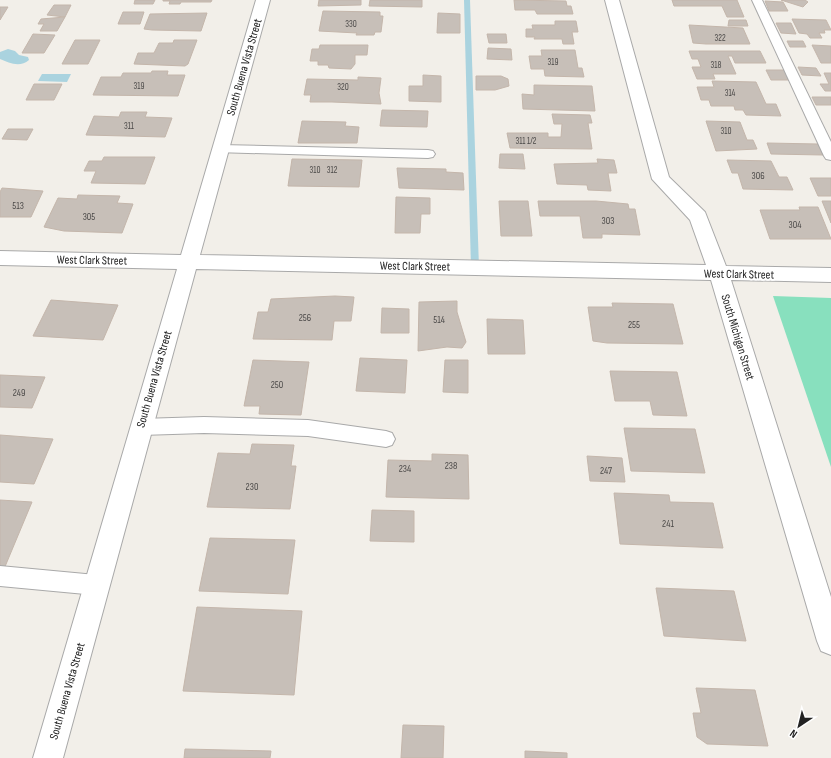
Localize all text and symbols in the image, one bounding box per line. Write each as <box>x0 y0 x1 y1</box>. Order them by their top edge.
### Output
street label: South Buena Vista Street <box>223 17 266 117</box>
house number: 330 <box>345 19 357 30</box>
house number: 322 <box>714 33 726 44</box>
house number: 319 <box>548 57 558 68</box>
house number: 318 <box>711 60 721 71</box>
house number: 319 <box>134 81 144 92</box>
house number: 320 <box>337 82 349 93</box>
house number: 314 <box>725 88 736 99</box>
house number: 311 <box>124 121 135 132</box>
house number: 310 <box>721 126 731 137</box>
house number: 311 1/2 <box>515 136 537 147</box>
house number: 310 <box>310 165 320 176</box>
house number: 312 <box>327 165 338 176</box>
house number: 306 <box>751 170 765 182</box>
house number: 513 <box>12 200 24 212</box>
house number: 305 <box>83 211 95 223</box>
house number: 303 <box>602 215 614 227</box>
house number: 304 <box>789 219 801 231</box>
street label: West Clark Street <box>57 252 128 269</box>
street label: West Clark Street <box>380 258 451 275</box>
street label: West Clark Street <box>704 266 775 283</box>
street label: South Michigan Street <box>717 292 758 382</box>
house number: 256 <box>299 312 311 324</box>
house number: 514 <box>433 314 445 326</box>
house number: 255 <box>628 319 640 331</box>
street label: South Buena Vista Street <box>133 329 176 429</box>
house number: 250 <box>271 379 283 391</box>
house number: 249 <box>13 387 25 399</box>
house number: 238 <box>445 460 457 472</box>
house number: 234 <box>399 463 411 475</box>
house number: 247 <box>600 465 612 477</box>
house number: 230 <box>246 481 258 493</box>
house number: 241 <box>662 518 674 530</box>
street label: South Buena Vista Street <box>46 641 89 741</box>
north arrow <box>779 706 819 746</box>
text: N <box>787 727 800 741</box>

